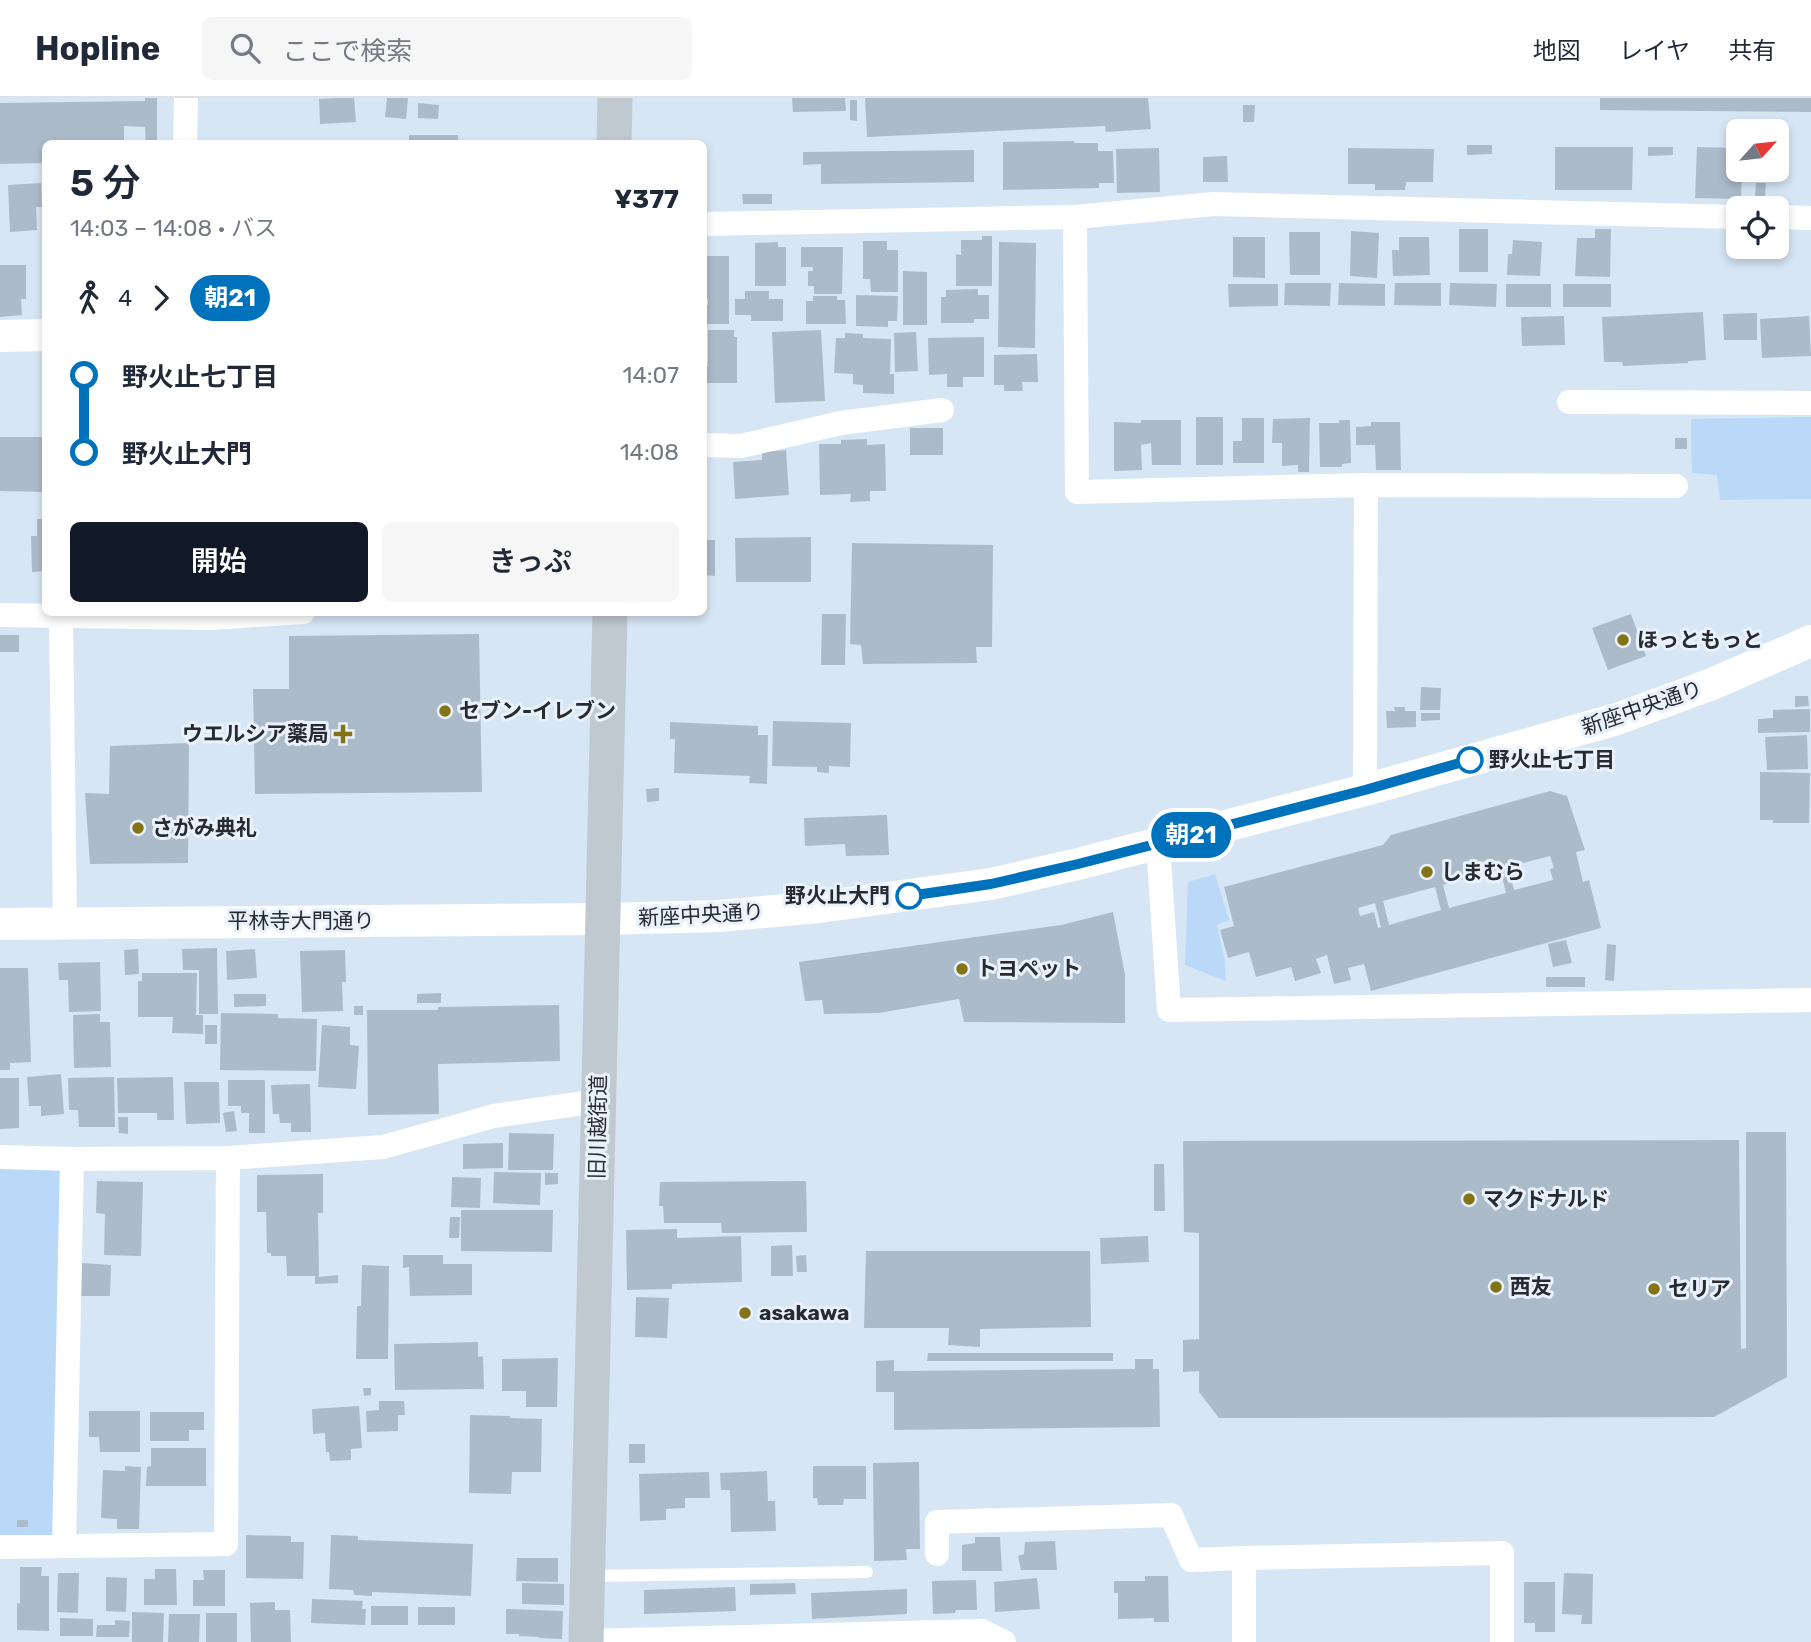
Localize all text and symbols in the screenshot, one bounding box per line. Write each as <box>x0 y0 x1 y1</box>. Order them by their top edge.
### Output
search box <box>202 17 692 80</box>
text: Hopline <box>35 29 160 68</box>
icon: search <box>226 29 264 67</box>
text: ここで検索 <box>282 36 412 67</box>
text: 地図 <box>1533 37 1581 65</box>
text: レイヤ <box>1619 37 1690 65</box>
text: 共有 <box>1728 37 1776 65</box>
north arrow <box>1726 119 1788 182</box>
map controls <box>1726 119 1789 259</box>
text: 5 分 <box>70 160 140 206</box>
text: ¥377 <box>614 184 679 215</box>
button: locate <box>1726 196 1789 259</box>
text: 14:03 – 14:08 · バス <box>70 214 277 242</box>
icon: walk <box>70 279 108 317</box>
icon: forward <box>142 279 180 317</box>
text: 4 <box>118 284 132 312</box>
text: 朝21 <box>204 284 256 312</box>
text: 14:07 <box>623 361 679 389</box>
text: 野火止七丁目 <box>122 362 278 393</box>
text: 14:08 <box>620 438 679 466</box>
text: 野火止大門 <box>122 439 252 470</box>
button: 開始 <box>70 522 368 602</box>
button: きっぷ <box>382 522 679 602</box>
place label: ほっともっと <box>1637 627 1763 652</box>
marker: ほっともっと <box>1615 632 1631 648</box>
street label: 新座中央通り <box>1578 675 1705 740</box>
place label: セブン-イレブン <box>459 698 616 723</box>
marker: セブン-イレブン <box>437 703 453 719</box>
place label: ウエルシア薬局 <box>182 721 329 746</box>
marker: ウエルシア薬局 <box>335 726 351 742</box>
marker: 野火止七丁目 <box>1457 747 1483 773</box>
place label: 野火止七丁目 <box>1489 747 1615 772</box>
line badge: 朝21 <box>1151 812 1231 858</box>
place label: さがみ典礼 <box>152 815 257 840</box>
marker: さがみ典礼 <box>130 820 146 836</box>
text: 朝21 <box>1165 821 1217 849</box>
place label: しまむら <box>1441 859 1525 884</box>
marker: しまむら <box>1419 864 1435 880</box>
place label: 野火止大門 <box>785 883 890 908</box>
marker: 野火止大門 <box>896 883 922 909</box>
street label: 新座中央通り <box>637 899 765 930</box>
street label: 平林寺大門通り <box>228 908 375 933</box>
place label: トヨペット <box>976 956 1081 981</box>
marker: トヨペット <box>954 961 970 977</box>
street label: 旧川越街道 <box>584 1074 611 1180</box>
place label: マクドナルド <box>1483 1186 1609 1211</box>
marker: マクドナルド <box>1461 1191 1477 1207</box>
place label: 西友 <box>1510 1274 1552 1299</box>
place label: セリア <box>1668 1276 1731 1301</box>
marker: 西友 <box>1488 1279 1504 1295</box>
marker: セリア <box>1646 1281 1662 1297</box>
place label: asakawa <box>759 1300 849 1325</box>
marker: asakawa <box>737 1305 753 1321</box>

